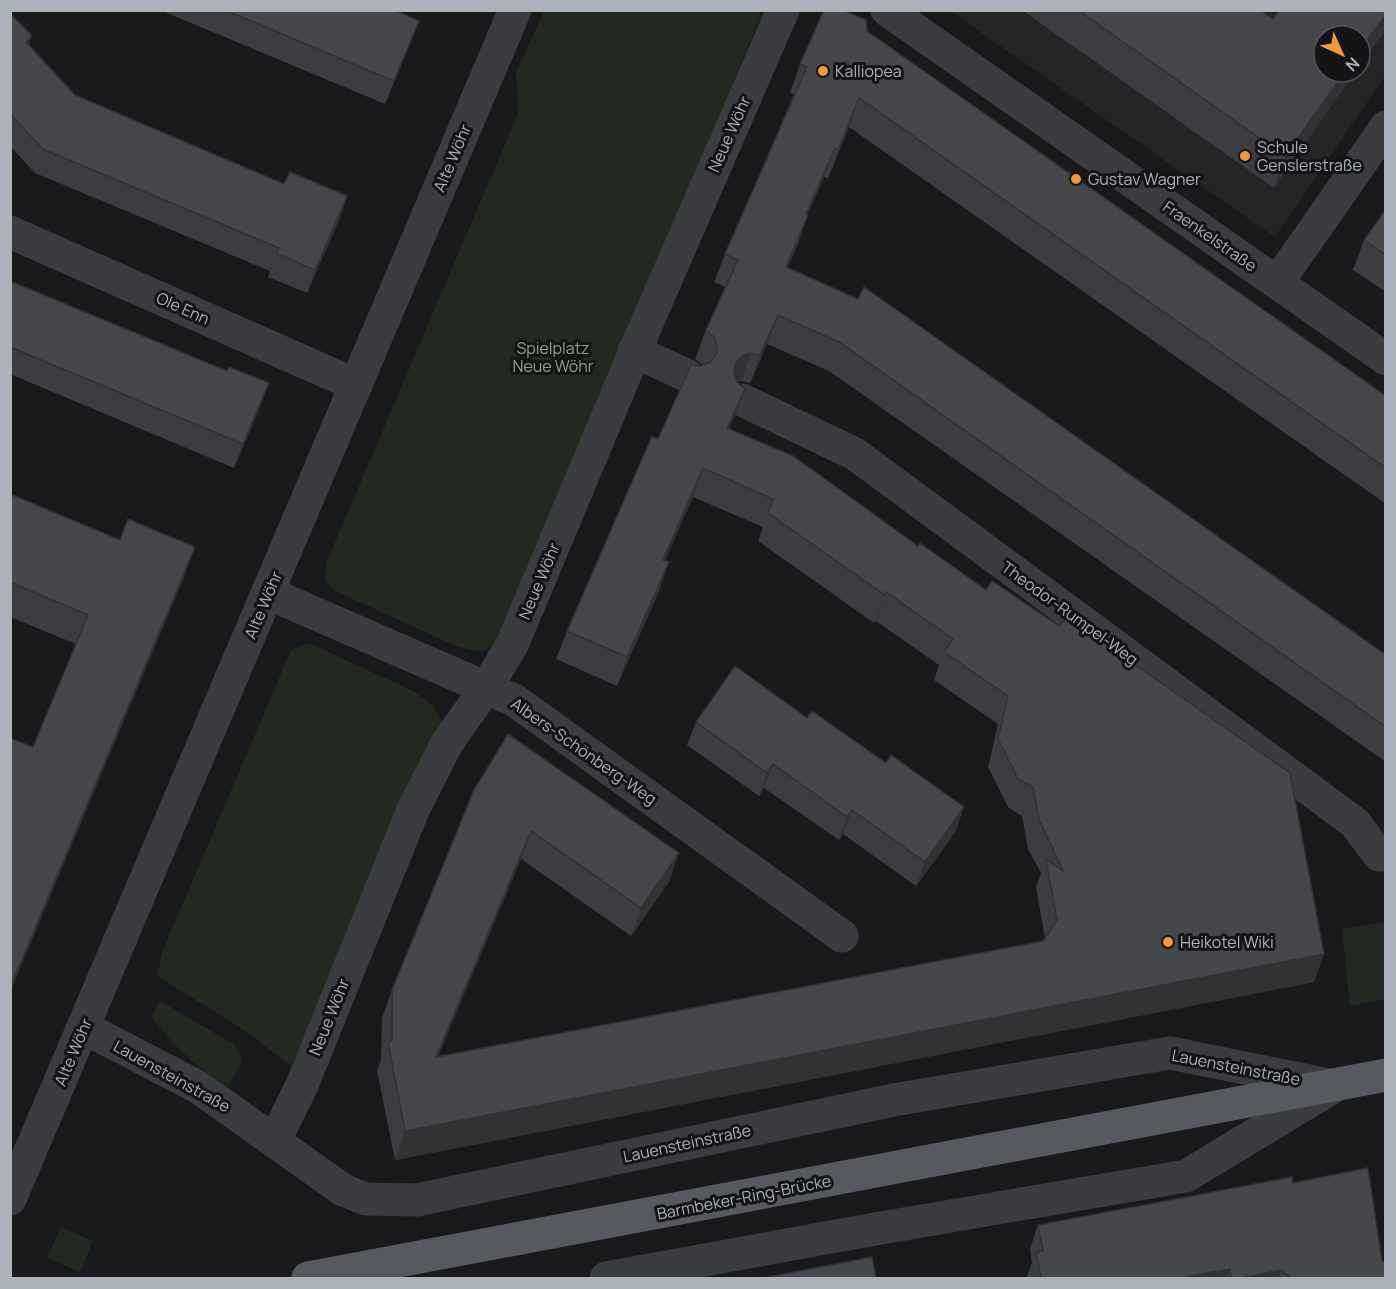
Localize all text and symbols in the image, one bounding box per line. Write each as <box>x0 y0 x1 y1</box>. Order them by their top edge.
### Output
north arrow <box>1312 24 1372 84</box>
text: N <box>1341 53 1364 76</box>
place label: Kalliopea <box>835 60 902 82</box>
marker: Kalliopea <box>816 64 830 78</box>
street label: Neue Wöhr <box>702 92 756 176</box>
street label: Alte Wöhr <box>428 121 476 195</box>
place label: Schule Genslerstraße <box>1257 136 1362 176</box>
marker: Schule Genslerstraße <box>1238 149 1252 163</box>
place label: Gustav Wagner <box>1088 168 1201 190</box>
marker: Gustav Wagner <box>1069 172 1083 186</box>
street label: Fraenkelstraße <box>1159 195 1261 277</box>
street label: Ole Enn <box>153 287 213 329</box>
park label: Spielplatz Neue Wöhr <box>512 337 594 377</box>
street label: Neue Wöhr <box>513 539 565 623</box>
street label: Theodor-Rumpel-Weg <box>997 556 1143 670</box>
street label: Alte Wöhr <box>239 568 287 642</box>
street label: Albers-Schönberg-Weg <box>507 692 661 810</box>
place label: Heikotel Wiki <box>1180 931 1274 953</box>
marker: Heikotel Wiki <box>1161 935 1175 949</box>
street label: Neue Wöhr <box>304 975 354 1059</box>
street label: Alte Wöhr <box>49 1015 97 1089</box>
street label: Lauensteinstraße <box>110 1035 234 1117</box>
street label: Lauensteinstraße <box>1170 1044 1302 1090</box>
street label: Lauensteinstraße <box>621 1119 753 1167</box>
street label: Barmbeker-Ring-Brücke <box>655 1169 833 1225</box>

